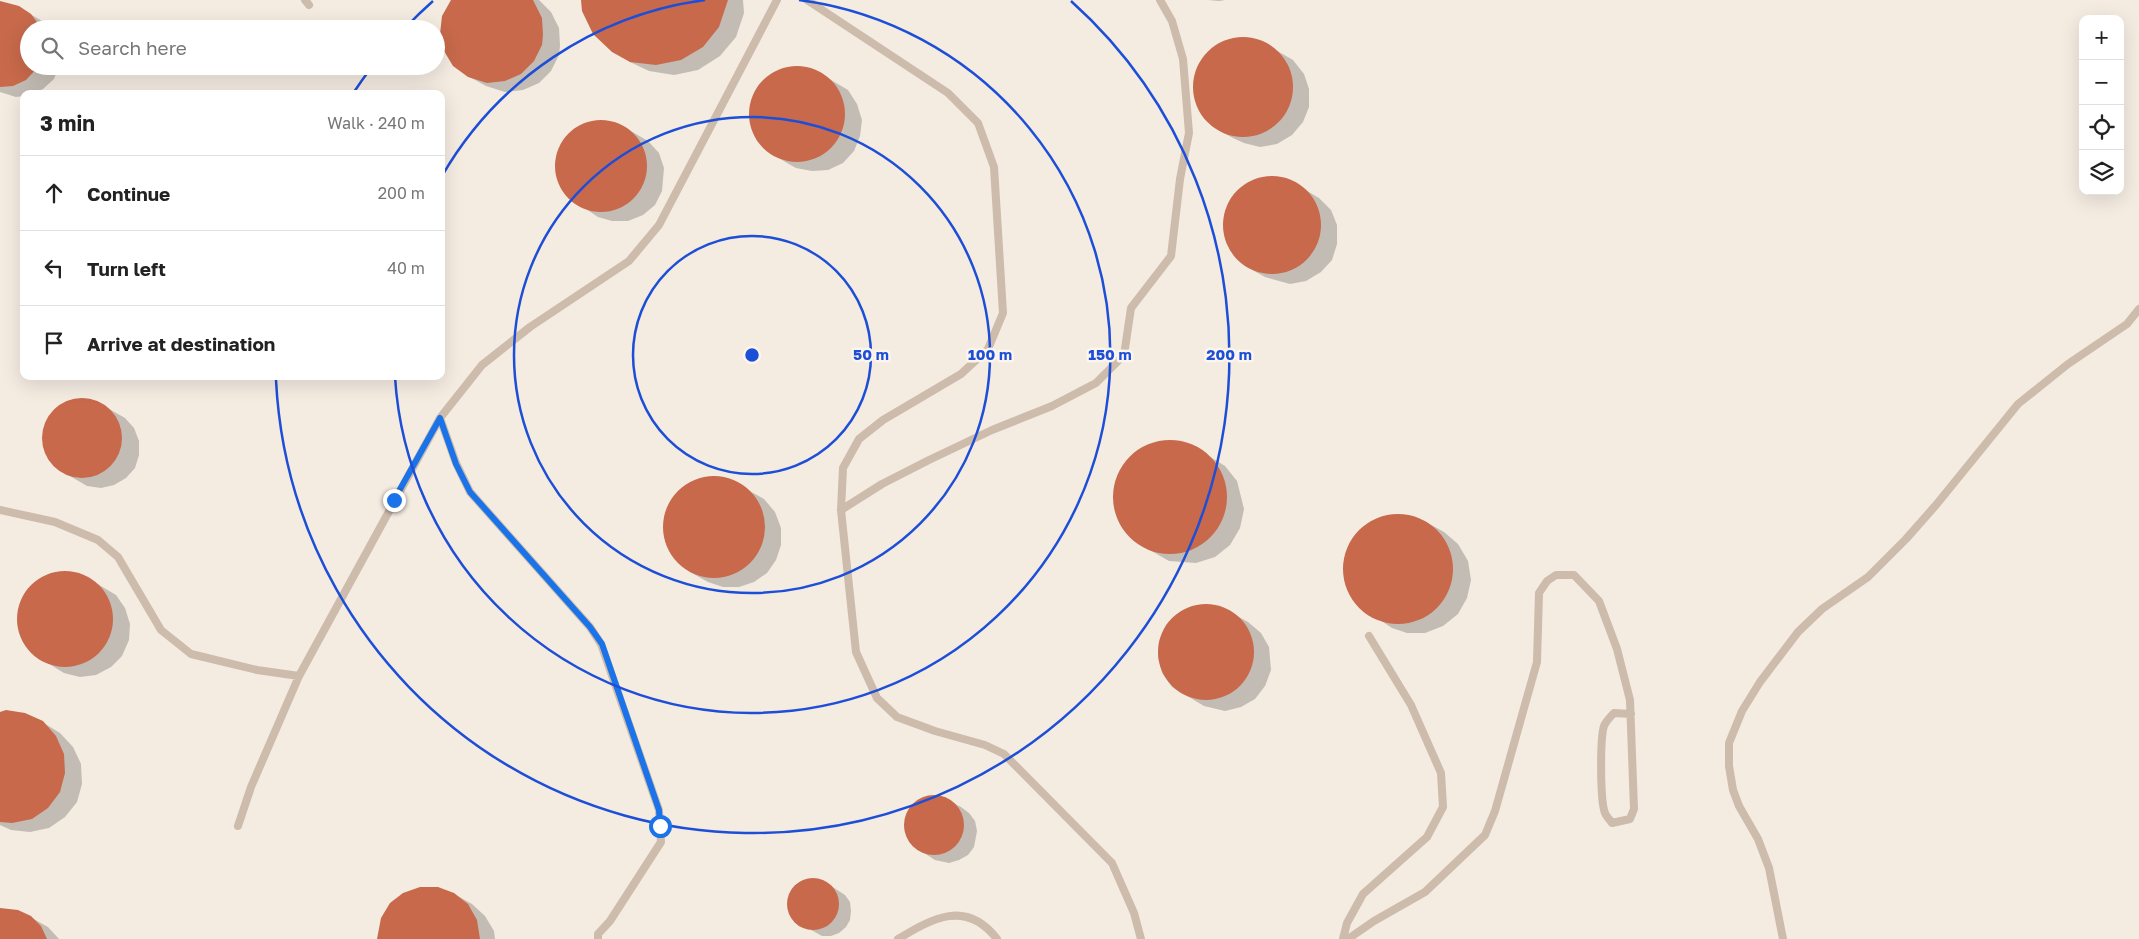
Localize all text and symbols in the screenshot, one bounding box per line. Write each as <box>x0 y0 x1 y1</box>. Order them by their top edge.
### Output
map controls <box>2079 15 2124 195</box>
button: + <box>2079 15 2124 60</box>
search box <box>20 20 445 75</box>
icon: search <box>38 34 66 62</box>
text: Search here <box>78 36 187 59</box>
button: − <box>2079 60 2124 105</box>
button: locate <box>2079 105 2124 150</box>
text: 3 min <box>40 110 95 136</box>
text: Walk · 240 m <box>327 113 425 133</box>
button: layers <box>2079 150 2124 195</box>
icon: ahead <box>40 179 68 207</box>
text: Continue <box>87 182 170 205</box>
text: 200 m <box>378 183 425 203</box>
icon: left <box>40 254 68 282</box>
text: Turn left <box>87 257 166 280</box>
text: 40 m <box>387 258 425 278</box>
icon: arrive <box>40 329 68 357</box>
text: Arrive at destination <box>87 332 275 355</box>
text: 50 m <box>853 345 889 363</box>
text: 100 m <box>968 345 1012 363</box>
text: 150 m <box>1088 345 1132 363</box>
text: 200 m <box>1206 345 1252 363</box>
centre of rings <box>743 346 761 364</box>
route end <box>383 489 406 512</box>
route start <box>649 815 672 838</box>

